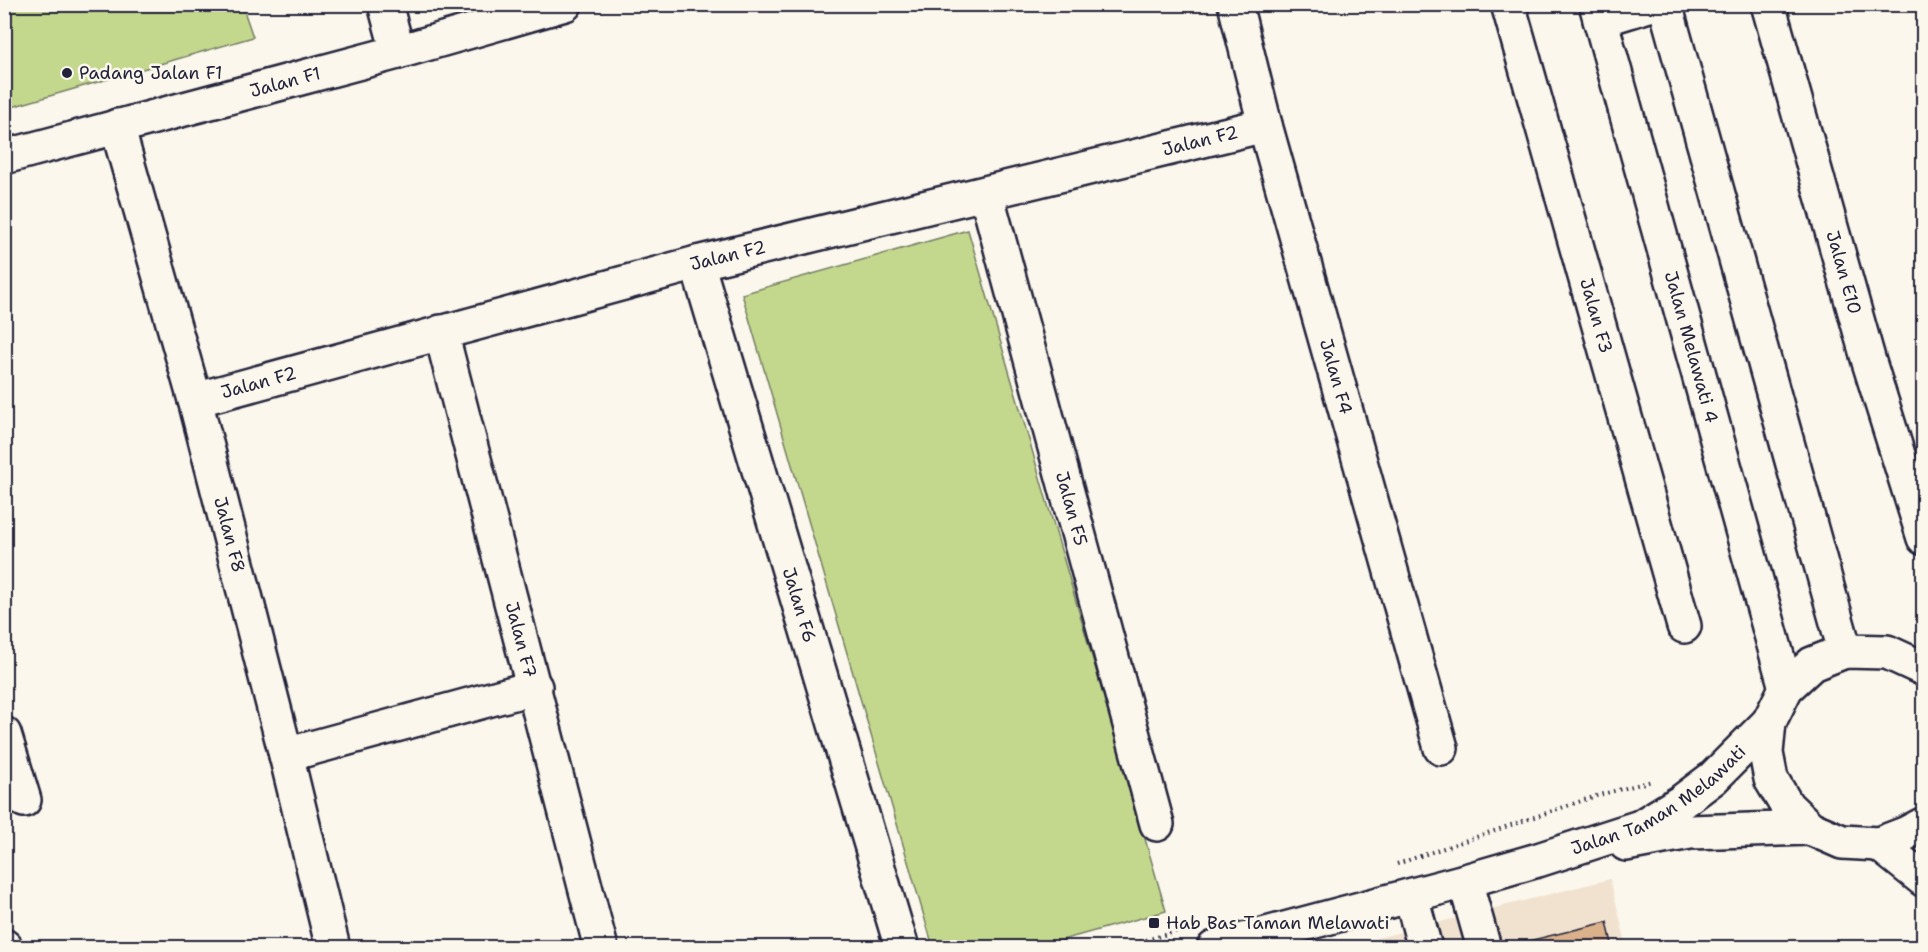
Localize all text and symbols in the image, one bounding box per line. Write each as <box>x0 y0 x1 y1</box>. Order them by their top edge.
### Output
place label: Padang Jalan F1 <box>79 61 223 85</box>
street label: Jalan F1 <box>247 61 323 103</box>
marker: Padang Jalan F1 <box>60 66 74 80</box>
street label: Jalan F2 <box>1160 120 1240 162</box>
street label: Jalan E10 <box>1821 228 1867 317</box>
street label: Jalan F2 <box>687 235 768 276</box>
street label: Jalan Melawati 4 <box>1659 268 1724 426</box>
street label: Jalan F3 <box>1574 275 1618 356</box>
street label: Jalan F4 <box>1314 336 1358 417</box>
street label: Jalan F2 <box>218 361 299 404</box>
street label: Jalan F5 <box>1050 469 1093 548</box>
street label: Jalan F8 <box>208 494 251 575</box>
street label: Jalan F6 <box>777 565 822 646</box>
street label: Jalan F7 <box>500 599 542 680</box>
street label: Jalan Taman Melawati <box>1568 740 1751 861</box>
place label: Hab Bas Taman Melawati <box>1166 911 1390 935</box>
marker: Hab Bas Taman Melawati <box>1147 916 1161 930</box>

